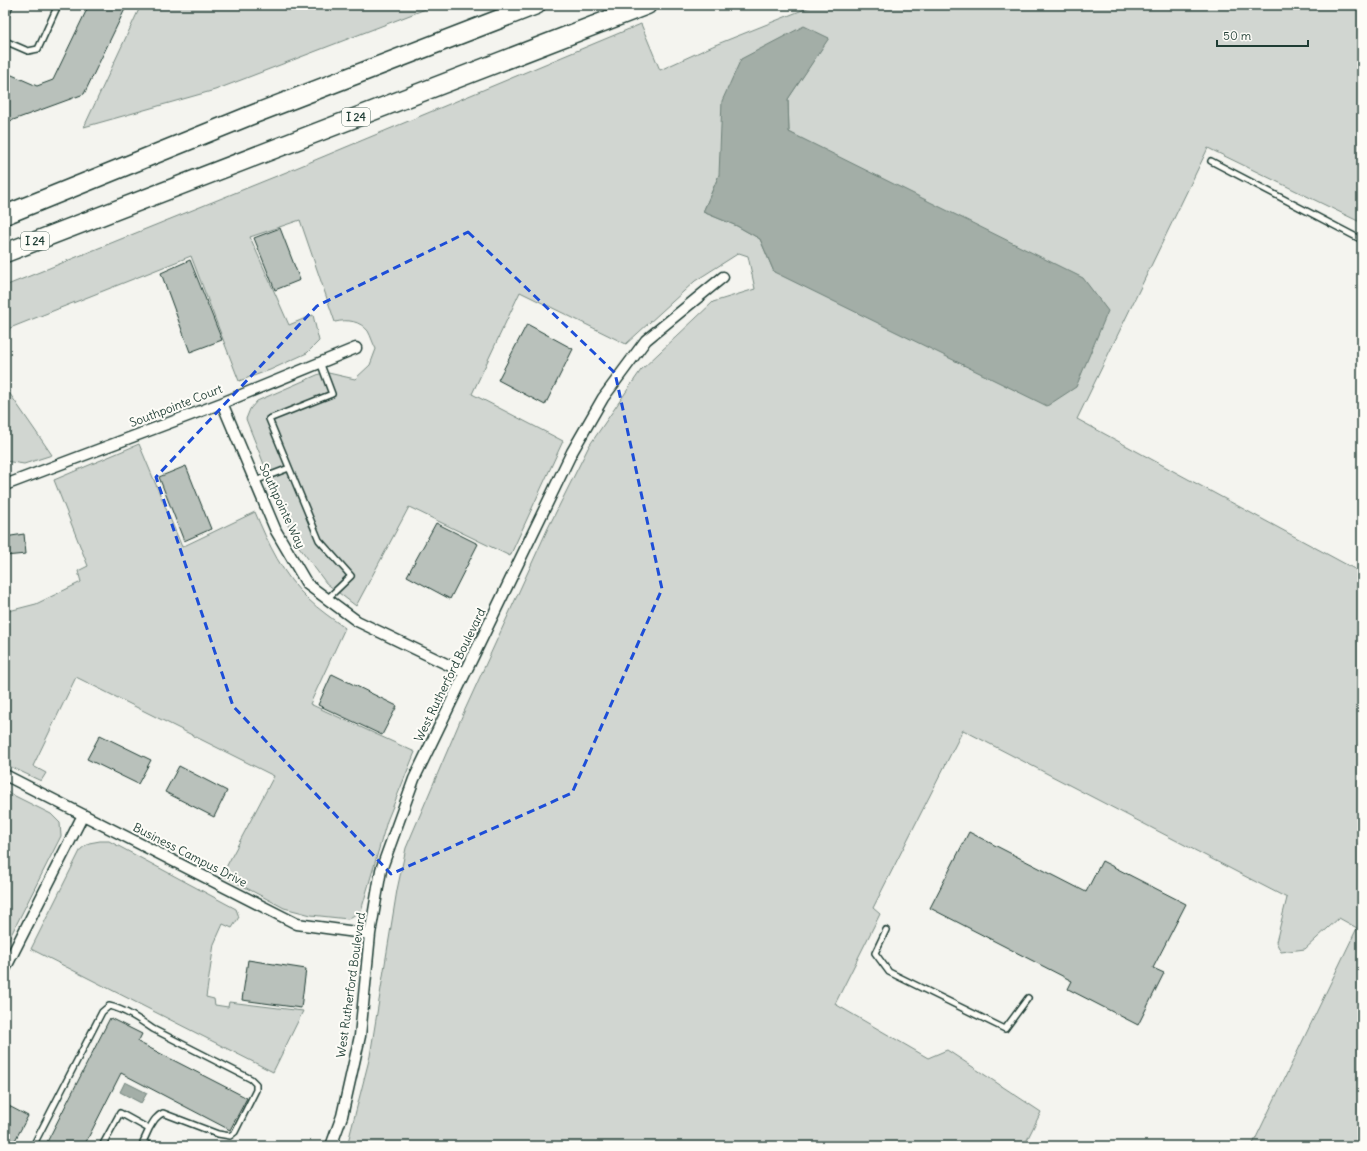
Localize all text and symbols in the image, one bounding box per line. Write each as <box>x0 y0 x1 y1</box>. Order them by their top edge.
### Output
scale bar <box>1217 22 1308 48</box>
text: 50 m <box>1223 28 1252 43</box>
road number: I 24 <box>342 108 370 126</box>
road number: I 24 <box>21 232 49 250</box>
street label: Southpointe Court <box>127 381 224 430</box>
street label: Southpointe Way <box>256 461 309 551</box>
street label: West Rutherford Boulevard <box>411 606 488 744</box>
street label: Business Campus Drive <box>131 819 250 890</box>
street label: West Rutherford Boulevard <box>333 911 368 1059</box>

